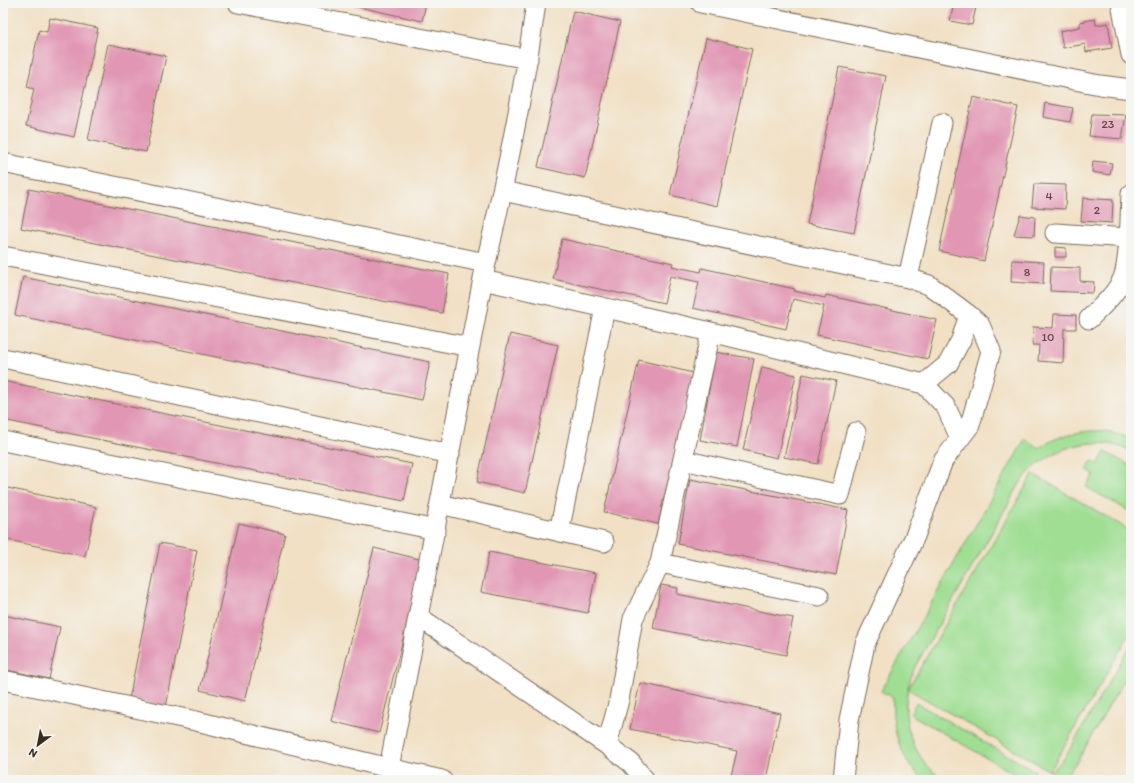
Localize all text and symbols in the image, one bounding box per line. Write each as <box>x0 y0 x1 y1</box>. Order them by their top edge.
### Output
house number: 23 <box>1102 117 1115 131</box>
house number: 4 <box>1045 189 1053 203</box>
house number: 2 <box>1094 203 1101 217</box>
house number: 8 <box>1024 265 1031 279</box>
house number: 10 <box>1042 330 1054 344</box>
north arrow <box>18 725 58 765</box>
text: N <box>26 746 40 761</box>

